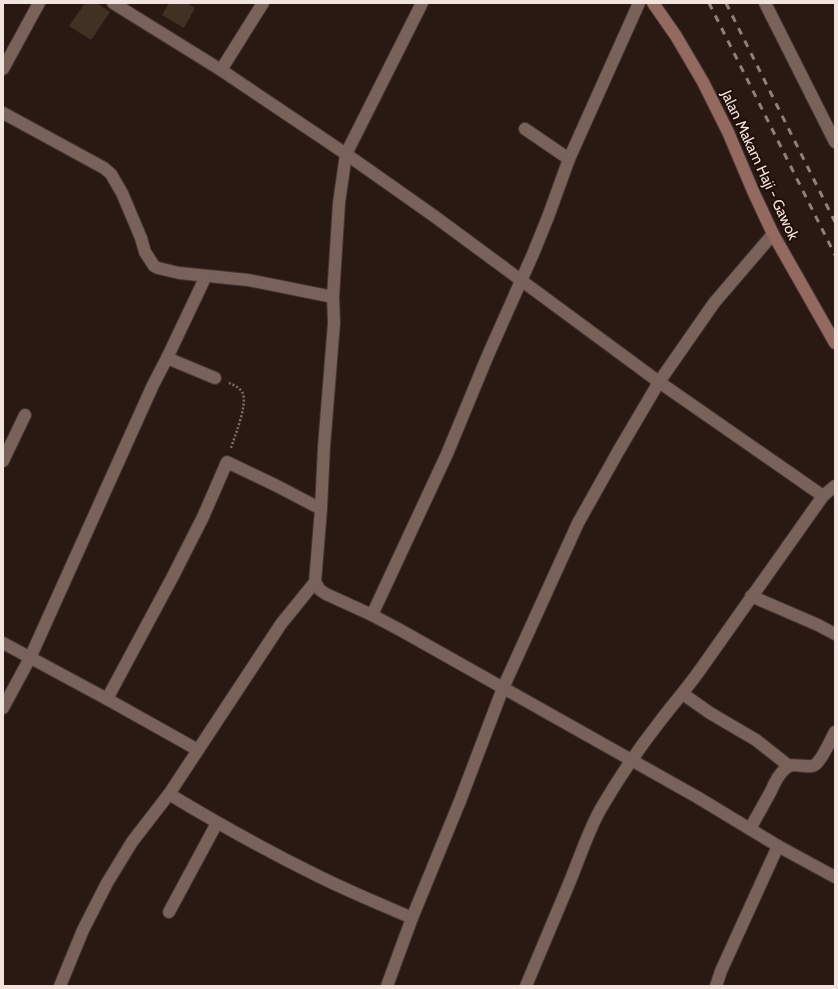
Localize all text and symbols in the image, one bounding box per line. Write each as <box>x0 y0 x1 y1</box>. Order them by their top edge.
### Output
street label: Jalan Makam Haji - Gawok <box>717 86 803 243</box>

